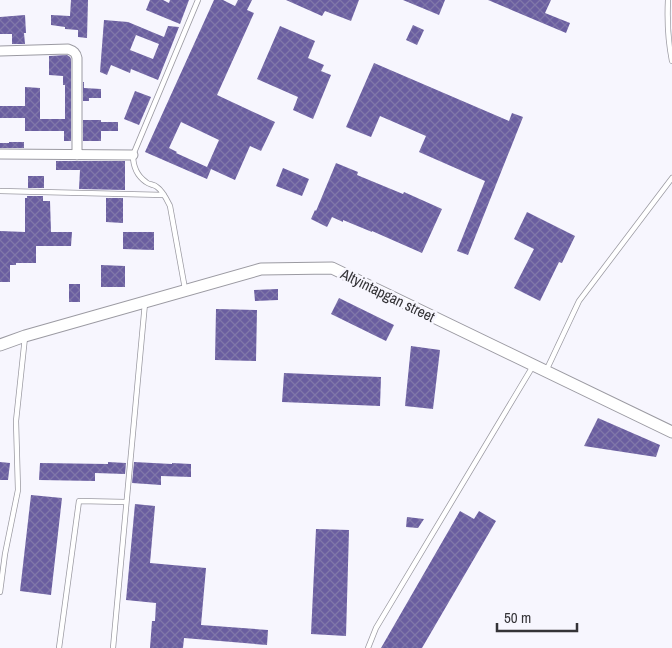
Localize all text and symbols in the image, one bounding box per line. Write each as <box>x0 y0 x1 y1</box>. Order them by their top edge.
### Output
street label: Altyintapgan street <box>336 263 439 327</box>
scale bar <box>497 600 577 632</box>
text: 50 m <box>504 607 531 628</box>

